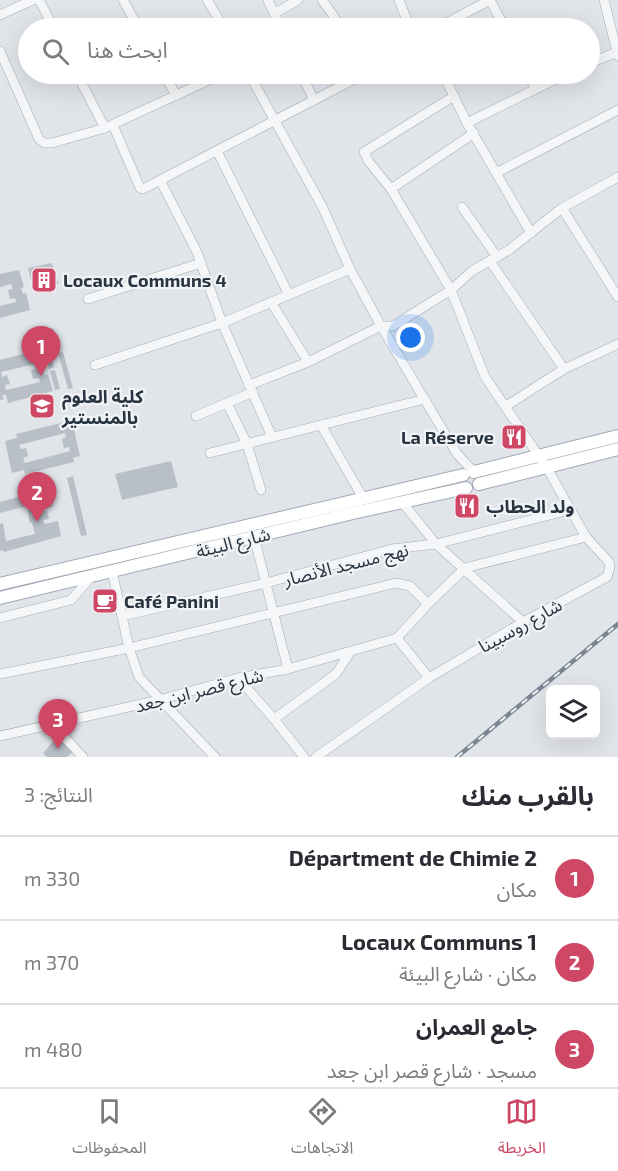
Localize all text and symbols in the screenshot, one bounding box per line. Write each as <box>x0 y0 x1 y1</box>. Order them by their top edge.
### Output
search box <box>18 18 600 84</box>
icon: search <box>39 35 72 68</box>
text: ابحث هنا <box>87 36 168 62</box>
building icon: Locaux Communs 4 <box>29 265 59 295</box>
place label: Locaux Communs 4 <box>63 269 227 291</box>
your location <box>396 323 425 352</box>
pin: 1 <box>22 326 60 376</box>
place label: كلية العلوم بالمنستير <box>61 385 144 429</box>
school or university icon: كلية العلوم بالمنستير <box>27 391 57 421</box>
restaurant icon: La Réserve <box>499 422 529 452</box>
place label: La Réserve <box>401 426 494 448</box>
pin: 2 <box>18 472 57 522</box>
restaurant icon: ولد الحطاب <box>452 491 482 521</box>
place label: ولد الحطاب <box>486 495 574 517</box>
street label: شارع البيئة <box>194 522 273 566</box>
street label: نهج مسجد الأنصار <box>280 538 411 593</box>
cafe icon: Café Panini <box>90 586 120 616</box>
place label: Café Panini <box>124 590 219 612</box>
street label: شارع روسبينا <box>474 593 568 660</box>
street label: شارع قصر ابن جعد <box>133 663 266 720</box>
map controls <box>546 685 600 739</box>
button: layers <box>546 685 600 739</box>
pin: 3 <box>38 700 78 749</box>
text: بالقرب منك <box>462 779 594 810</box>
text: النتائج: 3 <box>24 782 93 806</box>
text: Départment de Chimie 2 <box>289 844 537 870</box>
text: 330 m <box>24 866 80 890</box>
text: 1 <box>570 866 579 890</box>
text: مكان <box>497 877 537 901</box>
text: Locaux Communs 1 <box>341 928 537 954</box>
text: 370 m <box>24 950 79 974</box>
text: 2 <box>569 950 580 974</box>
text: مكان · شارع البيئة <box>399 961 537 985</box>
text: جامع العمران <box>416 1013 537 1039</box>
text: 480 m <box>24 1037 83 1061</box>
text: 3 <box>569 1037 580 1061</box>
text: مسجد · شارع قصر ابن جعد <box>327 1058 537 1082</box>
tab: المحفوظات <box>72 1095 146 1165</box>
tab: الاتجاهات <box>291 1095 353 1165</box>
tab: الخريطة <box>498 1095 546 1165</box>

